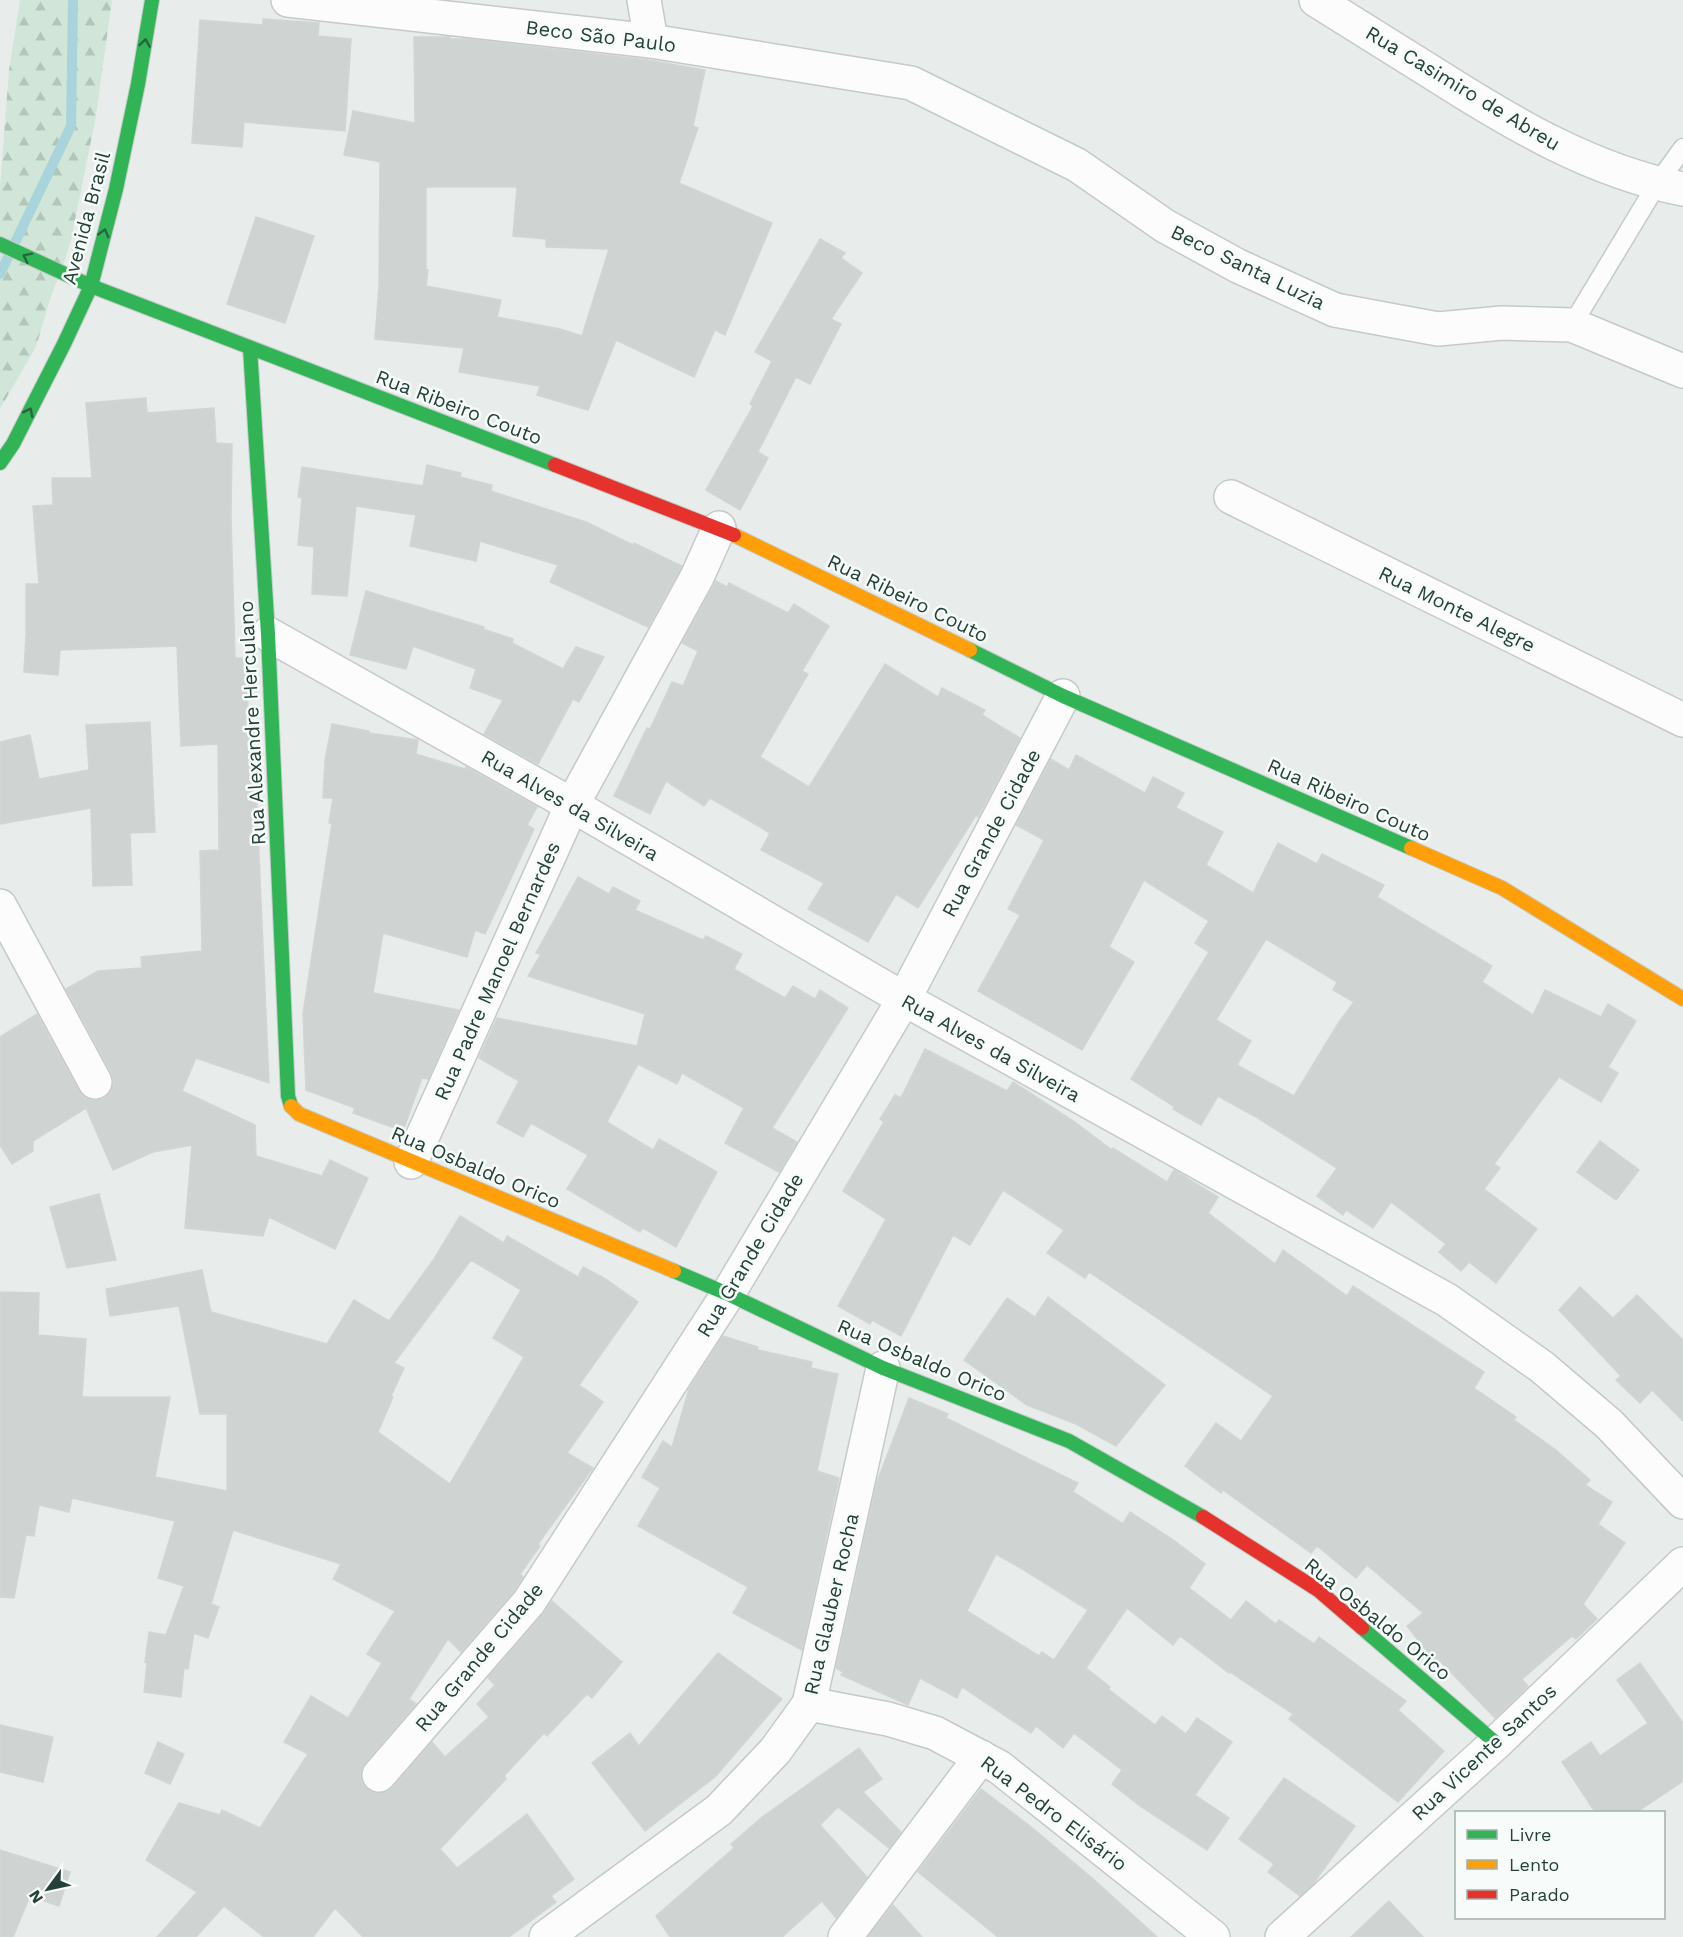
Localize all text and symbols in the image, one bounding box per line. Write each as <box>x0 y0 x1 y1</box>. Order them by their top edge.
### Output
street label: Beco São Paulo <box>524 15 678 57</box>
street label: Rua Casimiro de Abreu <box>1361 20 1565 156</box>
one-way arrow <box>138 38 150 47</box>
street label: Avenida Brasil <box>57 149 115 287</box>
street label: Beco Santa Luzia <box>1167 219 1329 315</box>
one-way arrow <box>97 229 110 239</box>
one-way arrow <box>23 252 34 264</box>
street label: Rua Ribeiro Couto <box>372 364 546 450</box>
one-way arrow <box>22 408 33 419</box>
street label: Rua Ribeiro Couto <box>824 549 992 647</box>
street label: Rua Monte Alegre <box>1375 561 1539 657</box>
street label: Rua Alexandre Herculano <box>234 600 270 846</box>
street label: Rua Alves da Silveira <box>477 744 663 866</box>
street label: Rua Grande Cidade <box>936 745 1046 921</box>
street label: Rua Ribeiro Couto <box>1264 753 1434 847</box>
street label: Rua Padre Manoel Bernardes <box>429 838 565 1104</box>
street label: Rua Alves da Silveira <box>897 989 1085 1107</box>
street label: Rua Osbaldo Orico <box>388 1120 564 1214</box>
street label: Rua Grande Cidade <box>692 1169 808 1341</box>
street label: Rua Osbaldo Orico <box>834 1313 1010 1407</box>
street label: Rua Glauber Rocha <box>798 1511 864 1697</box>
street label: Rua Osbaldo Orico <box>1300 1553 1456 1685</box>
street label: Rua Grande Cidade <box>410 1578 548 1736</box>
street label: Rua Vicente Santos <box>1407 1679 1561 1825</box>
street label: Rua Pedro Elisário <box>976 1750 1132 1876</box>
legend <box>1455 1811 1665 1919</box>
text: Livre <box>1509 1824 1551 1845</box>
text: Lento <box>1509 1854 1559 1875</box>
north arrow <box>18 1859 78 1919</box>
text: Parado <box>1509 1884 1570 1905</box>
text: N <box>25 1887 47 1907</box>

